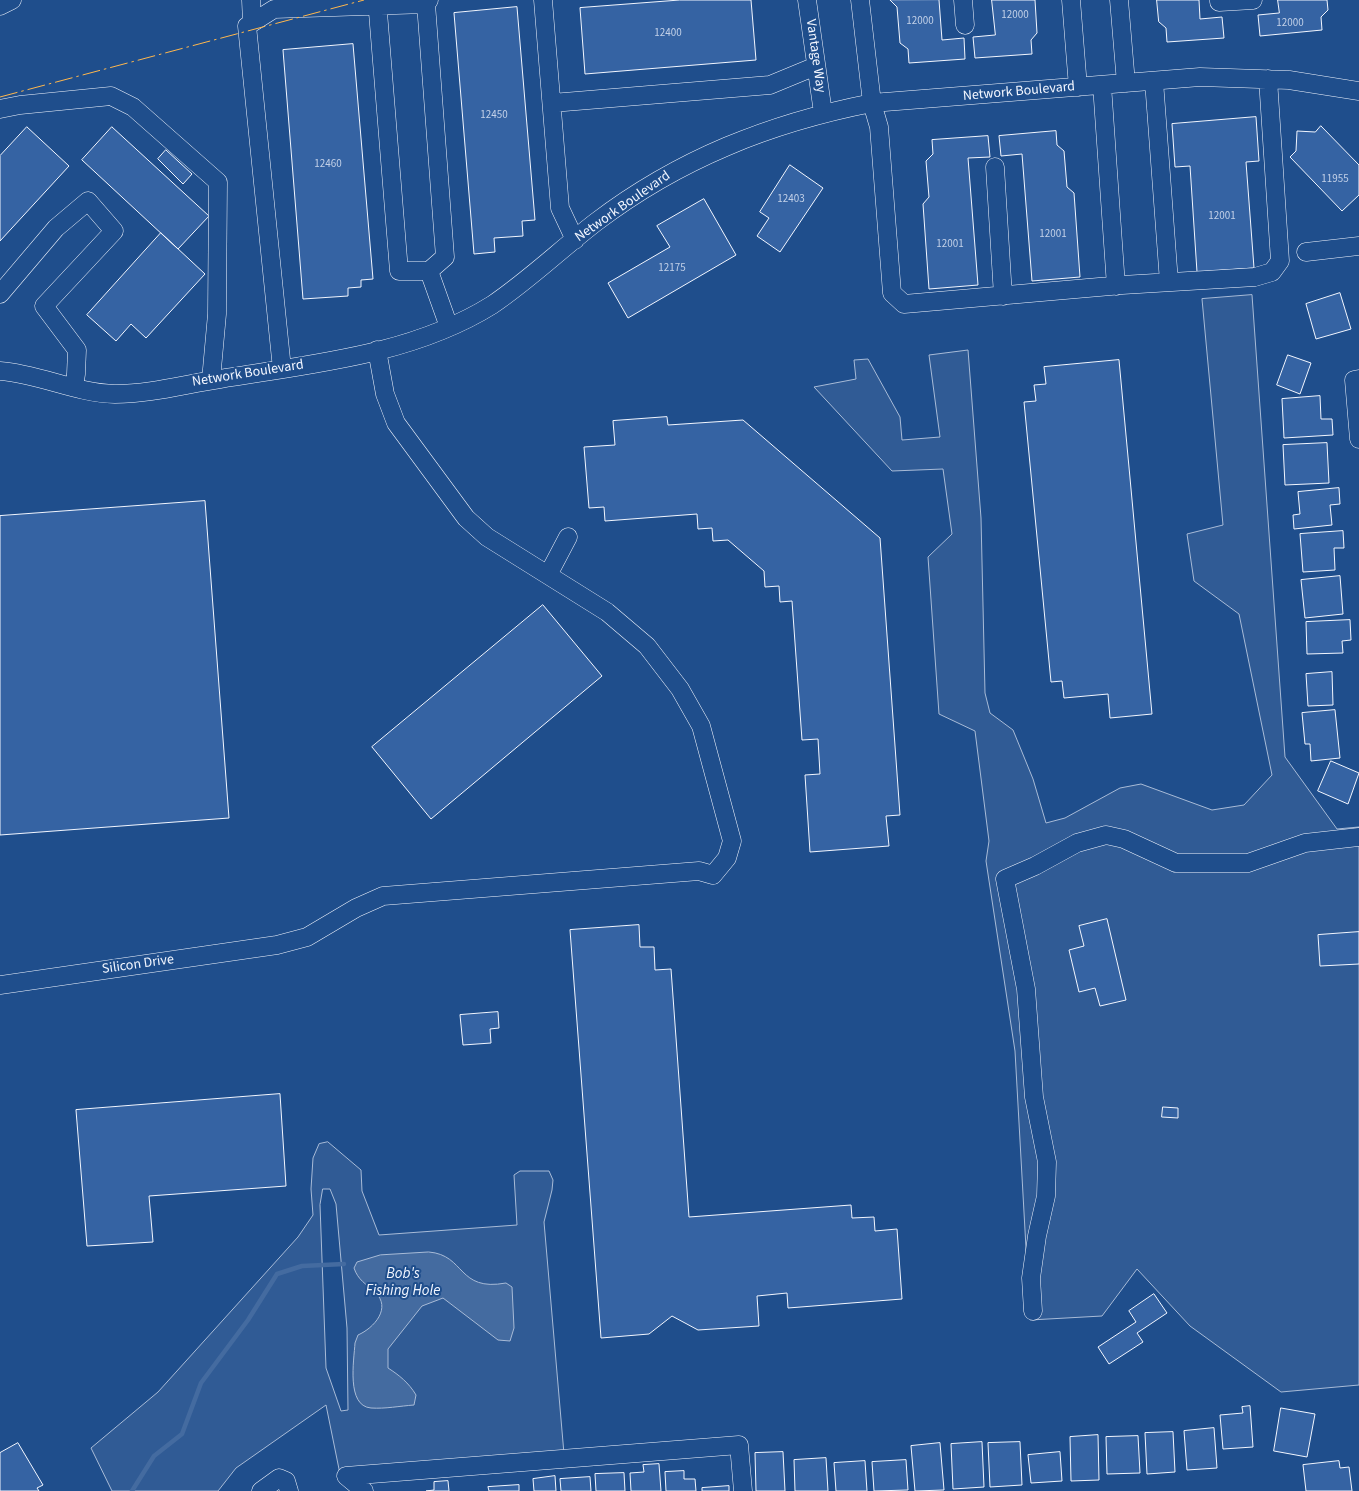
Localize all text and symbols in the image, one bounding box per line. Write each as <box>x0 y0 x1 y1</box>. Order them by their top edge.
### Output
house number: 12000 <box>1001 9 1029 23</box>
house number: 12000 <box>906 15 934 29</box>
house number: 12000 <box>1276 17 1304 31</box>
street label: Vantage Way <box>802 18 828 94</box>
house number: 12400 <box>654 27 682 41</box>
street label: Network Boulevard <box>962 79 1076 105</box>
house number: 12450 <box>480 109 508 123</box>
house number: 12460 <box>314 158 342 172</box>
street label: Network Boulevard <box>572 168 674 246</box>
house number: 11955 <box>1321 173 1349 187</box>
house number: 12403 <box>777 193 805 207</box>
house number: 12001 <box>1208 210 1236 224</box>
house number: 12001 <box>1039 228 1067 242</box>
house number: 12001 <box>936 238 964 252</box>
house number: 12175 <box>658 262 686 276</box>
street label: Network Boulevard <box>191 357 305 391</box>
street label: Silicon Drive <box>101 952 175 978</box>
water label: Bob's Fishing Hole <box>366 1266 440 1301</box>

